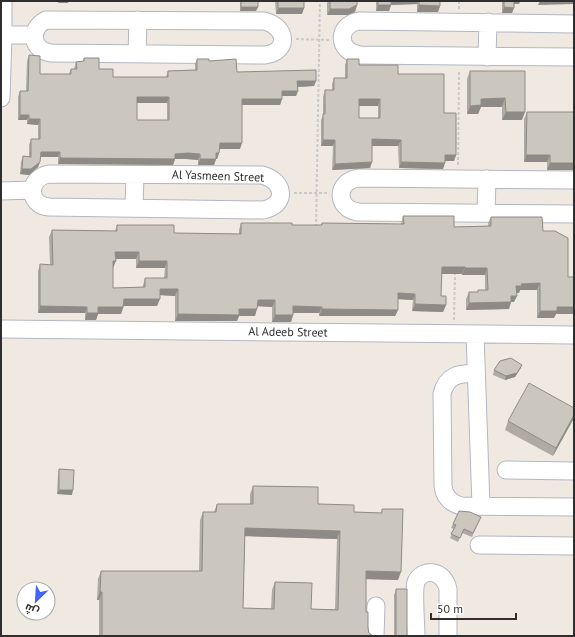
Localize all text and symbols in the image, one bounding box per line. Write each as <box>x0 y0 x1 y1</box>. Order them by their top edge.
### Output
street label: Al Yasmeen Street <box>172 166 264 185</box>
street label: Al Adeeb Street <box>248 323 328 340</box>
north arrow <box>16 581 56 621</box>
scale bar <box>431 595 516 621</box>
text: ش <box>22 601 41 619</box>
text: 50 m <box>437 601 463 616</box>

